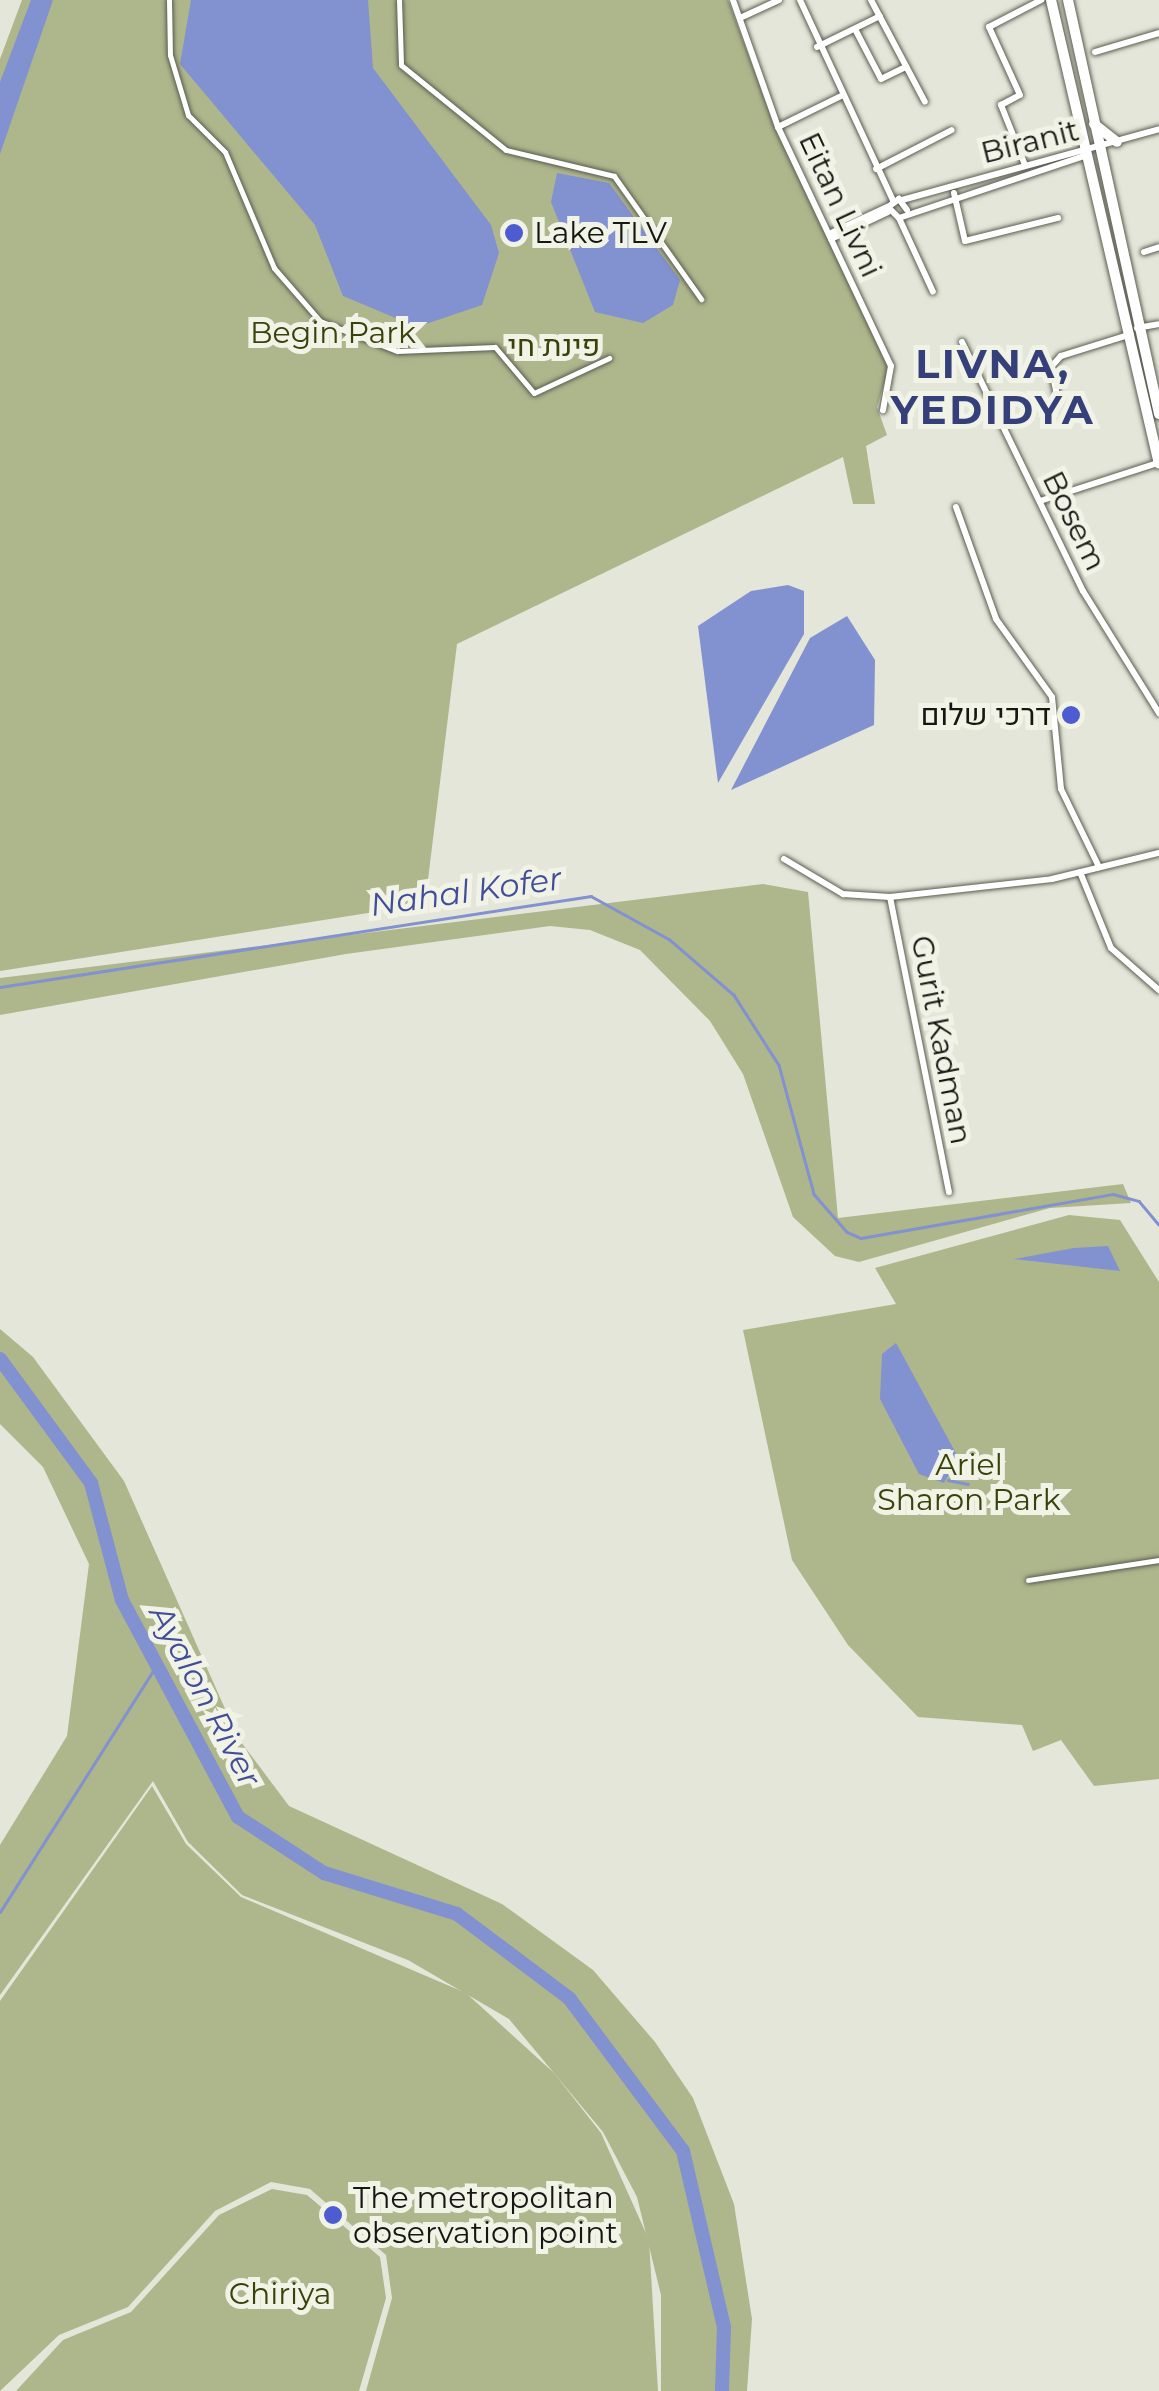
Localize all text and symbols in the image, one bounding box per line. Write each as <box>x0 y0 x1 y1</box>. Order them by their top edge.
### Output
street label: Biranit <box>977 113 1083 171</box>
street label: Eitan Livni <box>791 127 889 283</box>
place label: Lake TLV <box>534 215 667 251</box>
marker: Lake TLV <box>503 222 525 244</box>
park label: Begin Park <box>250 315 416 351</box>
park label: פינת חי <box>508 328 600 364</box>
district label: LIVNA, YEDIDYA <box>891 340 1095 434</box>
street label: Bosem <box>1035 465 1113 577</box>
place label: דרכי שלום <box>920 697 1051 733</box>
marker: דרכי שלום <box>1060 704 1082 726</box>
water label: Nahal Kofer <box>368 860 564 924</box>
street label: Gurit Kadman <box>903 933 979 1147</box>
park label: Ariel Sharon Park <box>877 1447 1061 1518</box>
water label: Ayalon River <box>141 1599 269 1793</box>
place label: The metropolitan observation point <box>353 2180 618 2250</box>
marker: The metropolitan observation point <box>322 2204 344 2226</box>
park label: Chiriya <box>229 2276 331 2312</box>

